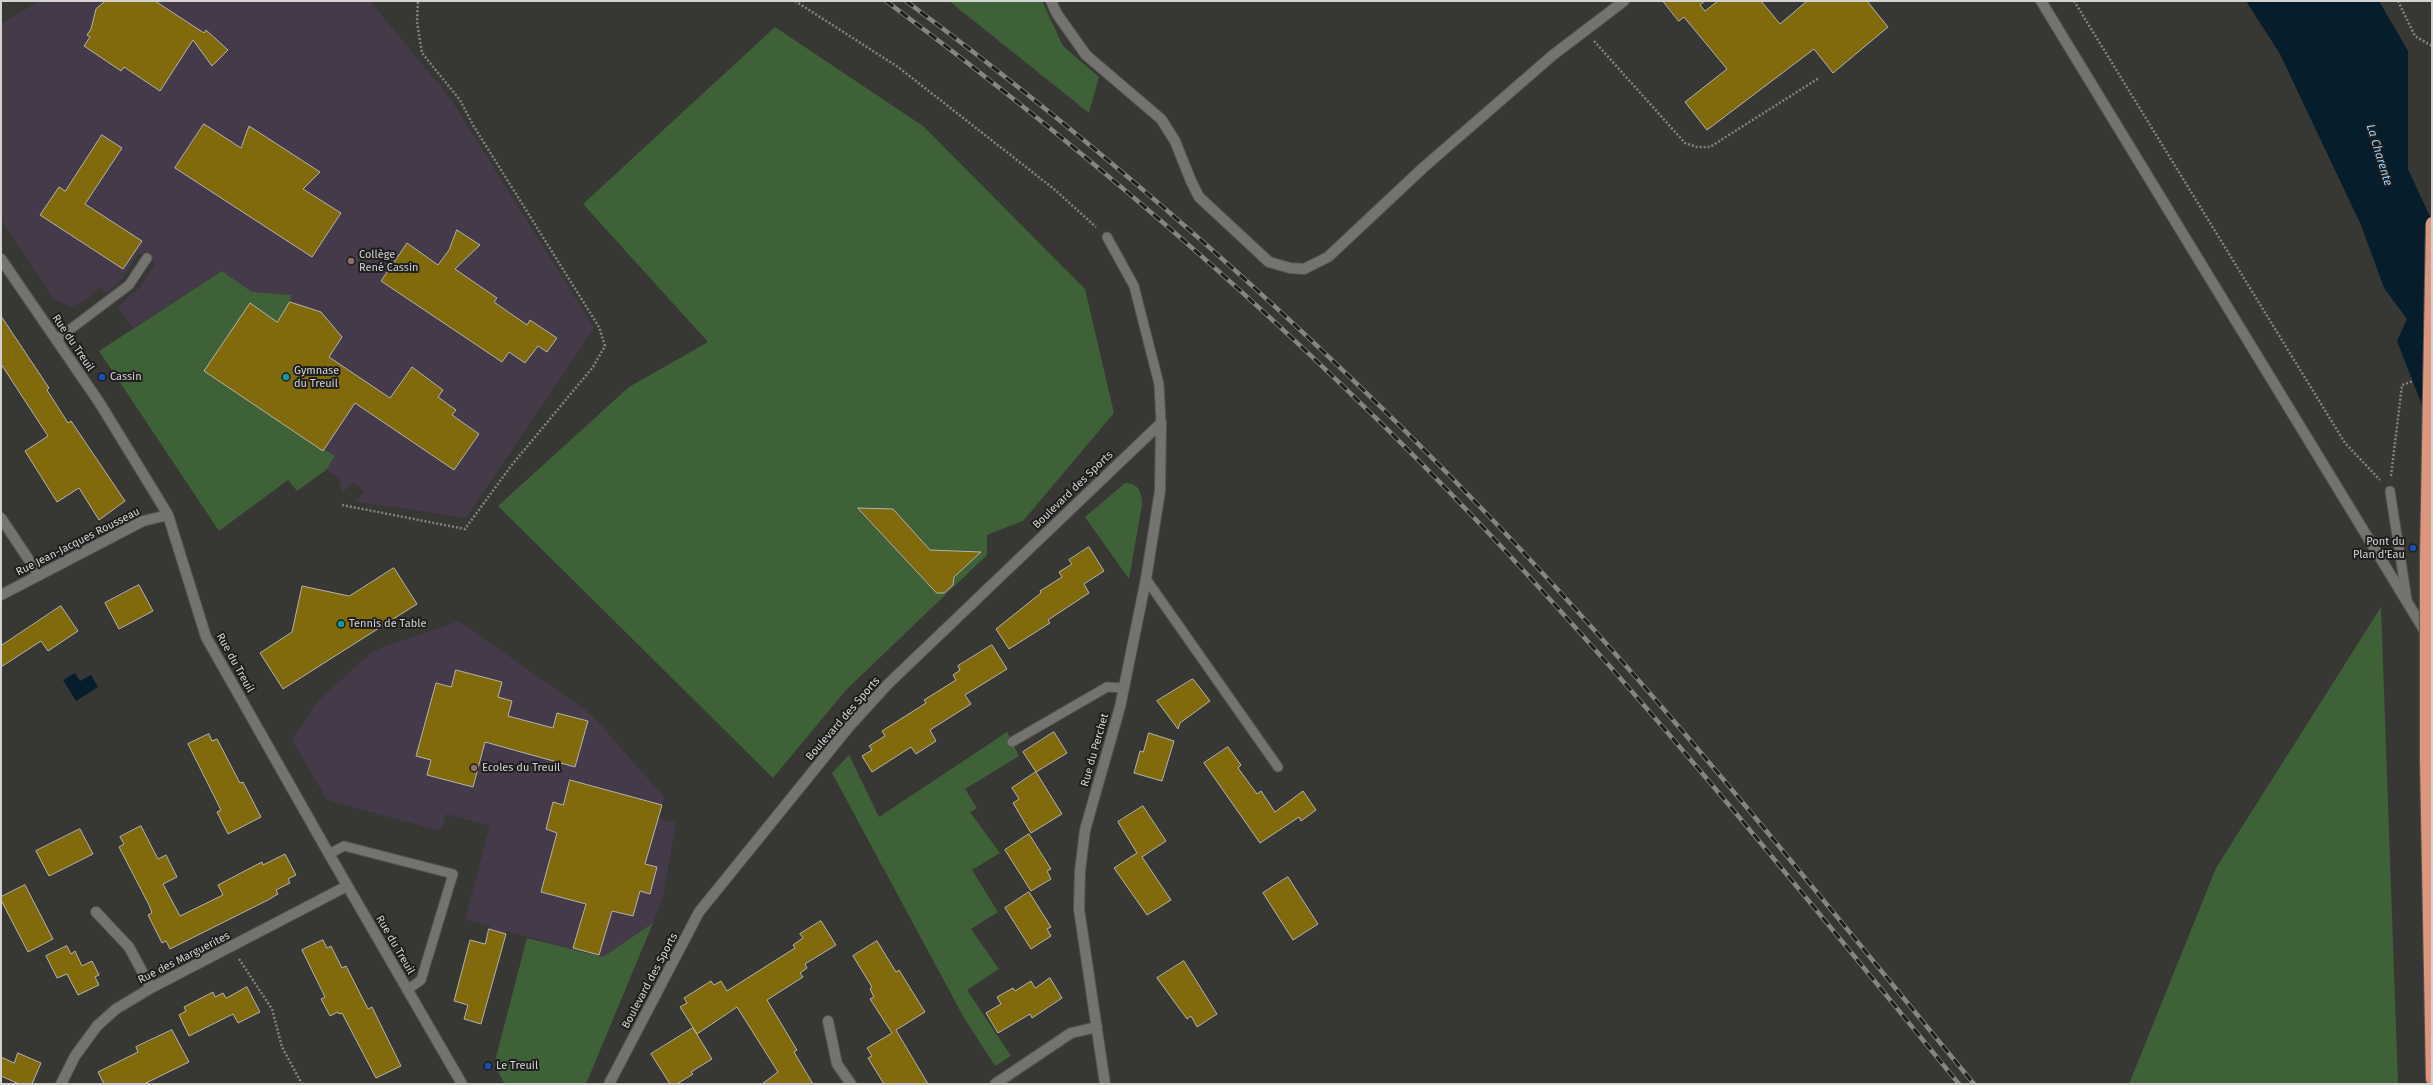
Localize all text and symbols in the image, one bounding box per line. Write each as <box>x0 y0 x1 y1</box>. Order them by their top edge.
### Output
water label: La Charente <box>2363 123 2395 187</box>
place label: Collège René Cassin <box>359 248 418 274</box>
marker: Collège René Cassin <box>346 256 356 266</box>
street label: Rue du Treuil <box>49 312 97 374</box>
place label: Gymnase du Treuil <box>294 364 339 390</box>
place label: Cassin <box>110 370 142 384</box>
marker: Cassin <box>97 372 107 382</box>
marker: Gymnase du Treuil <box>281 372 291 382</box>
street label: Boulevard des Sports <box>1030 448 1116 532</box>
street label: Rue Jean-Jacques Rousseau <box>14 505 142 579</box>
place label: Pont du Plan d'Eau <box>2353 535 2405 561</box>
marker: Pont du Plan d'Eau <box>2408 543 2418 553</box>
place label: Tennis de Table <box>349 617 426 631</box>
marker: Tennis de Table <box>336 619 346 629</box>
street label: Rue du Treuil <box>213 631 257 695</box>
street label: Boulevard des Sports <box>803 675 883 763</box>
street label: Rue du Perchet <box>1078 712 1112 788</box>
place label: Ecoles du Treuil <box>482 761 560 775</box>
marker: Ecoles du Treuil <box>469 763 479 773</box>
street label: Rue du Treuil <box>373 913 417 977</box>
street label: Rue des Marguerites <box>136 929 232 987</box>
street label: Boulevard des Sports <box>619 931 681 1031</box>
place label: Le Treuil <box>496 1059 538 1073</box>
marker: Le Treuil <box>483 1061 493 1071</box>

